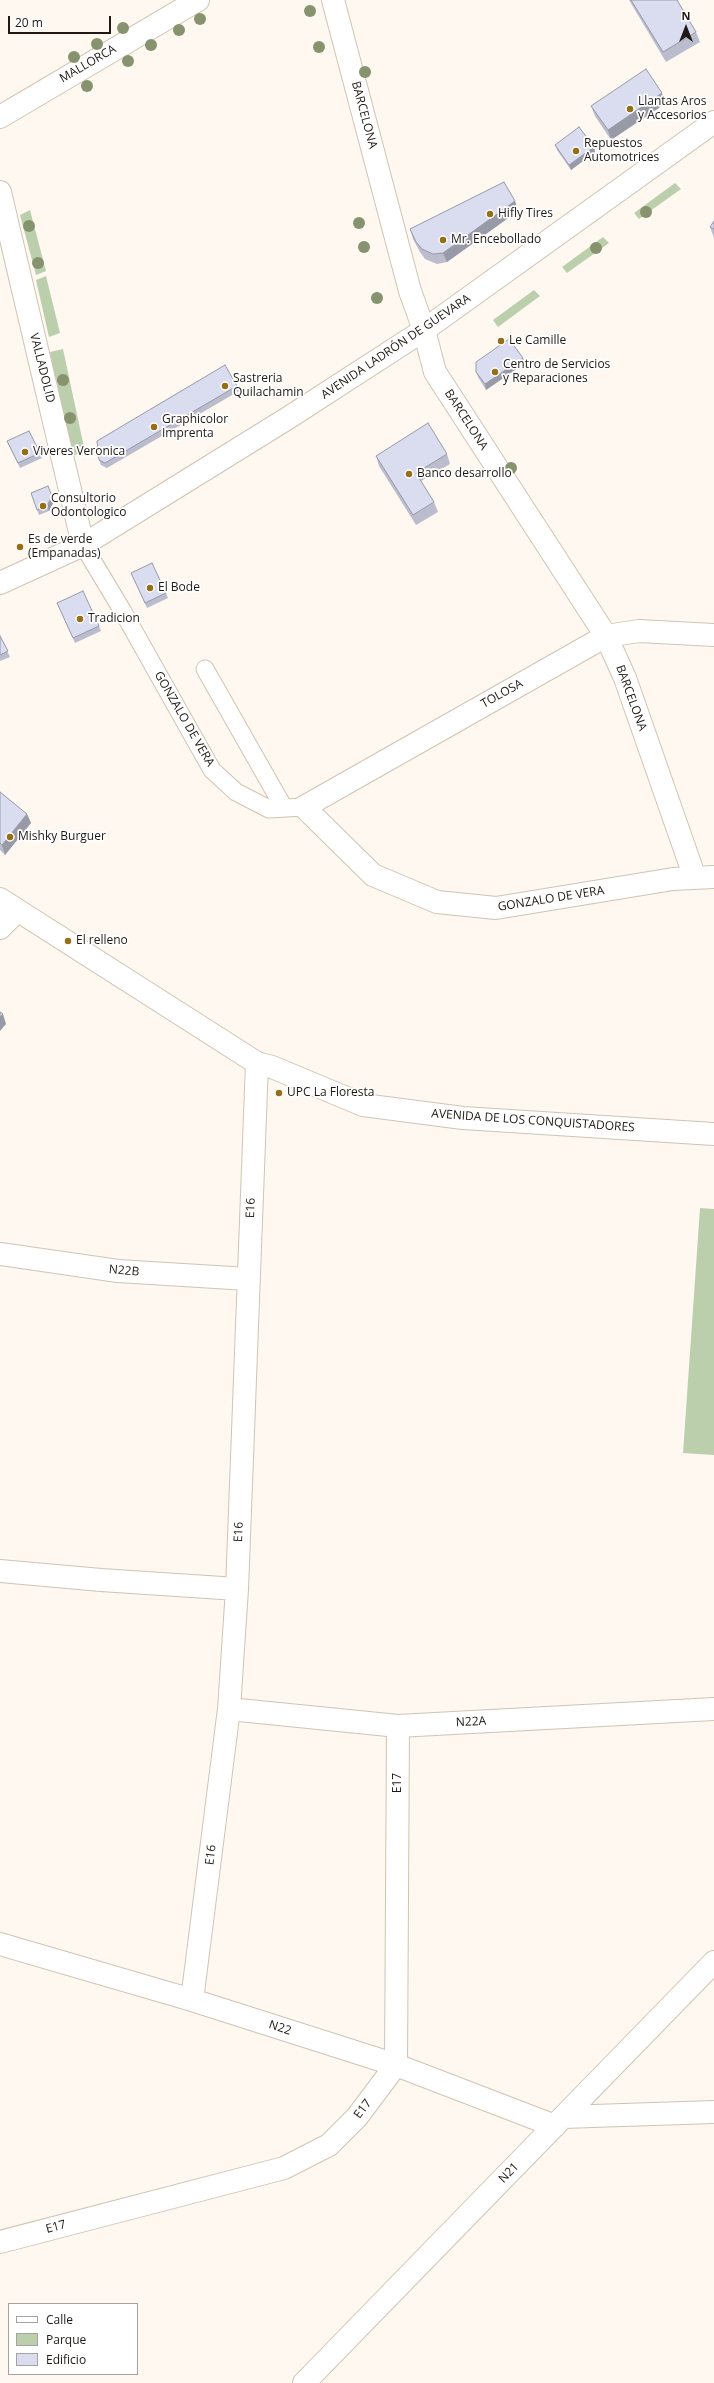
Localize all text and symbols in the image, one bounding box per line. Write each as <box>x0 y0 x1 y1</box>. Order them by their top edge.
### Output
scale bar <box>10 8 113 34</box>
north arrow <box>666 8 706 48</box>
text: N <box>682 8 690 23</box>
text: 20 m <box>15 14 43 31</box>
street label: MALLORCA <box>57 42 119 86</box>
street label: BARCELONA <box>348 80 380 150</box>
place label: Llantas Aros y Accesorios <box>638 95 707 123</box>
marker: Llantas Aros y Accesorios <box>625 104 635 114</box>
place label: Repuestos Automotrices <box>584 137 659 165</box>
marker: Repuestos Automotrices <box>571 146 581 156</box>
place label: Hifly Tires <box>498 207 553 221</box>
marker: Hifly Tires <box>485 209 495 219</box>
place label: Mr. Encebollado <box>451 233 541 247</box>
marker: Mr. Encebollado <box>438 235 448 245</box>
street label: AVENIDA LADRÓN DE GUEVARA <box>319 292 473 402</box>
street label: VALLADOLID <box>26 332 58 404</box>
place label: Le Camille <box>509 334 566 348</box>
marker: Le Camille <box>496 336 506 346</box>
place label: Centro de Servicios y Reparaciones <box>503 358 610 386</box>
marker: Centro de Servicios y Reparaciones <box>490 367 500 377</box>
place label: Sastreria Quilachamin <box>233 372 304 400</box>
marker: Sastreria Quilachamin <box>220 381 230 391</box>
street label: BARCELONA <box>441 387 491 453</box>
place label: Graphicolor Imprenta <box>162 413 228 441</box>
marker: Graphicolor Imprenta <box>149 422 159 432</box>
place label: Viveres Veronica <box>33 445 125 459</box>
marker: Viveres Veronica <box>20 447 30 457</box>
place label: Banco desarrollo <box>417 467 512 481</box>
marker: Banco desarrollo <box>404 469 414 479</box>
place label: Consultorio Odontologico <box>51 492 127 520</box>
marker: Consultorio Odontologico <box>38 501 48 511</box>
place label: Es de verde (Empanadas) <box>28 533 101 561</box>
marker: Es de verde (Empanadas) <box>15 542 25 552</box>
place label: El Bode <box>158 581 200 595</box>
marker: El Bode <box>145 583 155 593</box>
place label: Tradicion <box>88 612 140 626</box>
marker: Tradicion <box>75 614 85 624</box>
street label: BARCELONA <box>612 663 650 733</box>
street label: GONZALO DE VERA <box>151 669 217 769</box>
street label: TOLOSA <box>479 677 525 711</box>
place label: Mishky Burguer <box>18 830 106 844</box>
marker: Mishky Burguer <box>5 832 15 842</box>
street label: GONZALO DE VERA <box>497 883 605 915</box>
place label: El relleno <box>76 934 128 948</box>
marker: El relleno <box>63 936 73 946</box>
place label: UPC La Floresta <box>287 1086 374 1100</box>
marker: UPC La Floresta <box>274 1088 284 1098</box>
street label: AVENIDA DE LOS CONQUISTADORES <box>431 1107 635 1135</box>
street label: E16 <box>243 1198 259 1218</box>
street label: N22B <box>108 1262 140 1280</box>
street label: E16 <box>231 1522 247 1542</box>
street label: N22A <box>455 1714 487 1730</box>
street label: E17 <box>391 1773 405 1793</box>
street label: E16 <box>203 1844 219 1866</box>
street label: N22 <box>267 2018 293 2038</box>
street label: E17 <box>351 2097 375 2121</box>
street label: N21 <box>496 2160 522 2186</box>
street label: E17 <box>44 2217 68 2237</box>
legend <box>8 2303 138 2375</box>
text: Calle <box>46 2311 73 2328</box>
text: Parque <box>46 2331 86 2348</box>
text: Edificio <box>46 2351 86 2368</box>

